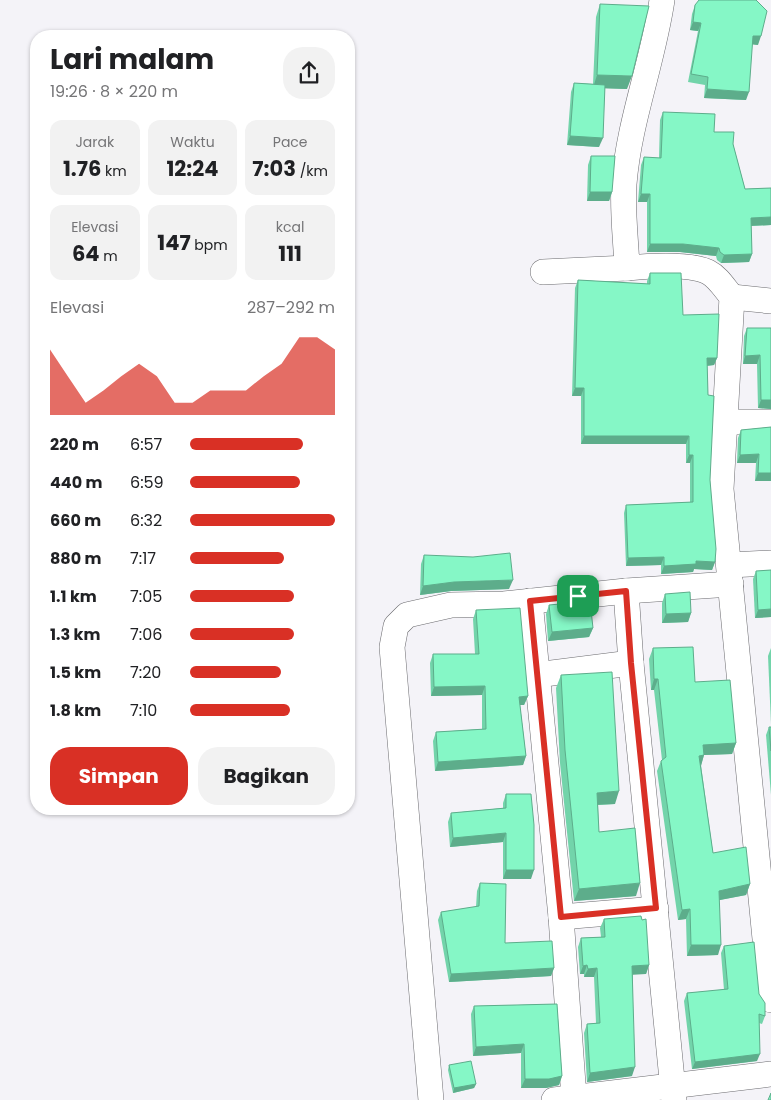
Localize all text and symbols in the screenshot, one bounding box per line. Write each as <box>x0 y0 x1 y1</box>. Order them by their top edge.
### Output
text: Lari malam <box>50 40 214 79</box>
button: share <box>283 47 335 99</box>
text: 19:26 · 8 × 220 m <box>50 80 178 103</box>
text: Jarak <box>75 132 114 152</box>
text: Waktu <box>170 132 215 152</box>
text: Pace <box>273 132 308 152</box>
text: 1.76 <box>63 154 101 183</box>
text: 12:24 <box>166 154 219 183</box>
text: 7:03 <box>252 154 296 183</box>
text: km <box>101 161 127 181</box>
text: /km <box>296 161 328 181</box>
text: Elevasi <box>71 217 119 237</box>
text: kcal <box>276 217 304 237</box>
text: 147 <box>157 228 191 257</box>
text: bpm <box>191 235 228 255</box>
text: 64 <box>72 239 100 268</box>
text: 111 <box>278 239 302 268</box>
text: m <box>100 246 118 266</box>
text: Elevasi <box>50 296 104 319</box>
text: 287–292 m <box>247 296 335 319</box>
text: 220 m <box>50 433 99 456</box>
text: 6:57 <box>130 433 162 456</box>
text: 440 m <box>50 471 102 494</box>
text: 6:59 <box>130 471 164 494</box>
text: 660 m <box>50 509 101 532</box>
text: 6:32 <box>130 509 162 532</box>
text: 880 m <box>50 547 102 570</box>
text: 7:17 <box>130 547 156 570</box>
pin <box>557 575 599 617</box>
icon: arrive <box>564 582 592 610</box>
text: 1.1 km <box>50 585 97 608</box>
text: 7:05 <box>130 585 162 608</box>
text: 1.3 km <box>50 623 100 646</box>
text: 7:06 <box>130 623 162 646</box>
text: 1.5 km <box>50 661 101 684</box>
text: 7:20 <box>130 661 161 684</box>
text: 1.8 km <box>50 699 101 722</box>
text: 7:10 <box>130 699 157 722</box>
button: Simpan <box>50 747 188 805</box>
button: Bagikan <box>198 747 335 805</box>

